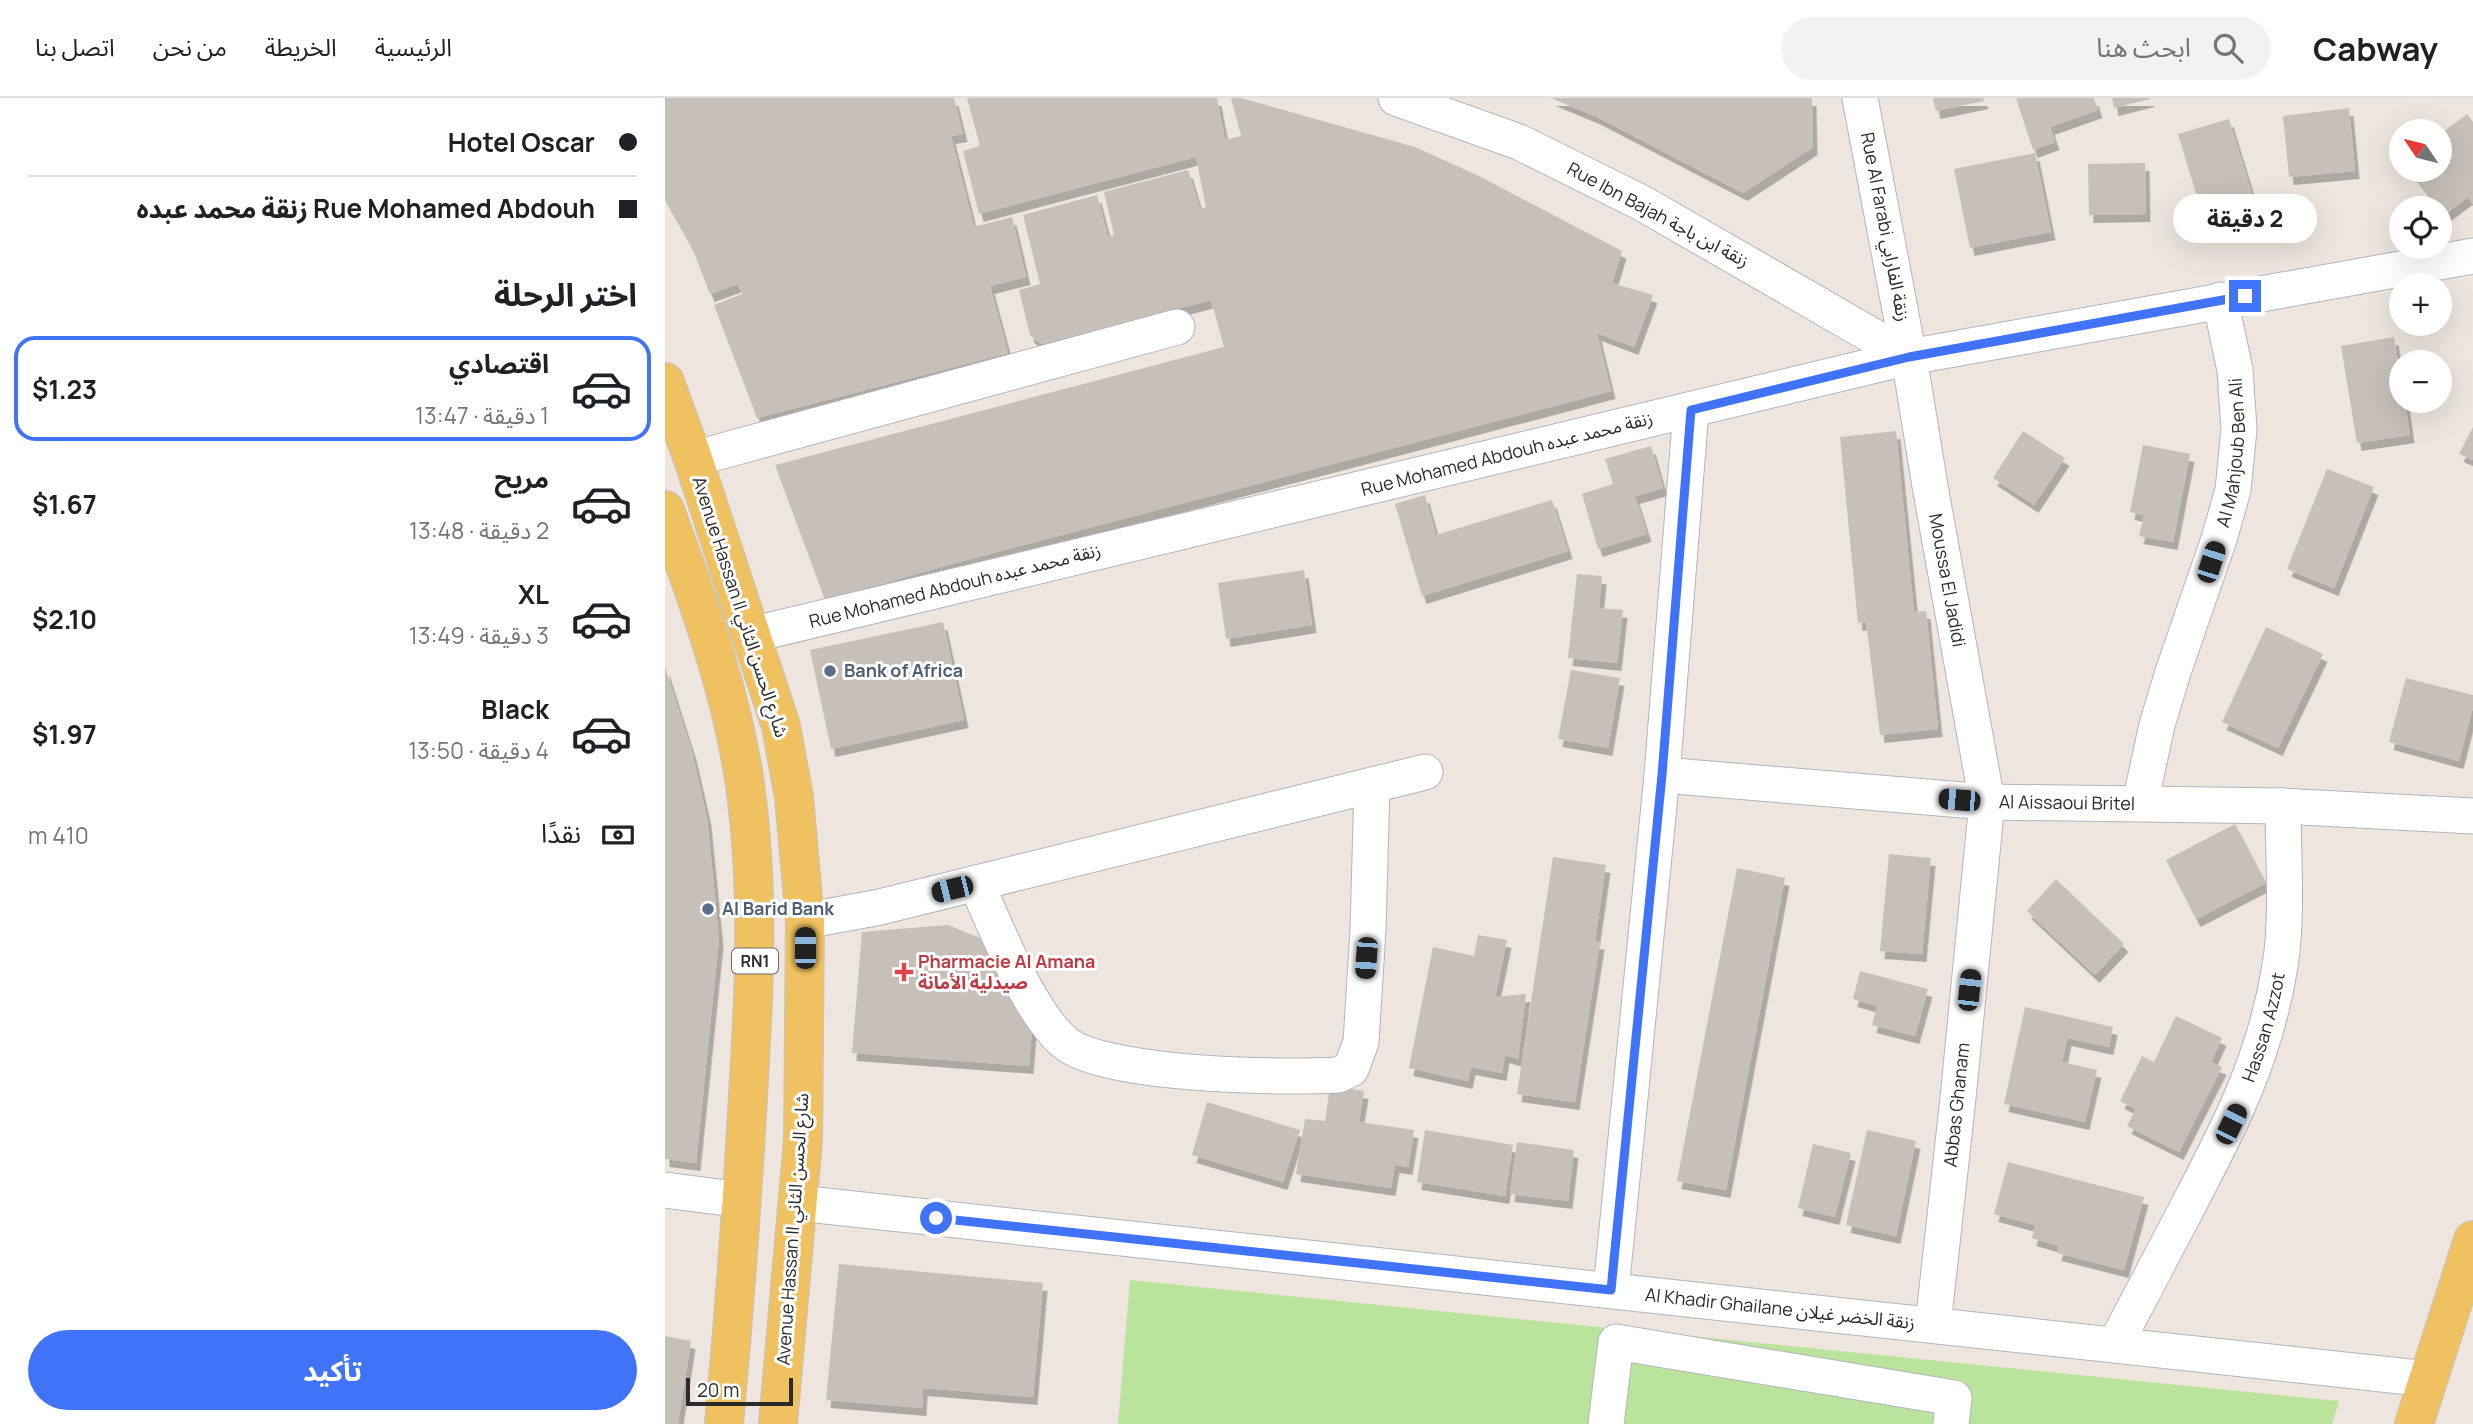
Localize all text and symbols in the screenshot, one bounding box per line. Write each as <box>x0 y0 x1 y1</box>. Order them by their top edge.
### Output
search box <box>1781 17 2271 80</box>
text: Cabway <box>2313 26 2438 71</box>
text: ابحث هنا <box>2096 29 2191 65</box>
icon: search <box>2209 29 2247 67</box>
text: اتصل بنا <box>35 30 115 63</box>
text: من نحن <box>153 30 227 63</box>
text: الخريطة <box>265 30 337 63</box>
text: الرئيسية <box>375 30 452 63</box>
north arrow <box>2389 119 2452 182</box>
map controls <box>2389 119 2452 413</box>
text: Hotel Oscar <box>448 124 595 160</box>
street label: Rue Al Farabi زنقة الفارابي <box>1854 130 1916 324</box>
street label: Rue Ibn Bajah زنقة ابن باجة <box>1563 156 1754 272</box>
text: Rue Mohamed Abdouh زنقة محمد عبده <box>136 190 595 226</box>
callout: 2 دقيقة <box>2173 194 2317 244</box>
button: locate <box>2389 196 2452 259</box>
text: 2 دقيقة <box>2207 202 2283 234</box>
text: اختر الرحلة <box>494 272 637 316</box>
button: + <box>2389 273 2452 336</box>
route end <box>2229 280 2261 312</box>
text: اقتصادي <box>449 345 549 381</box>
button: − <box>2389 350 2452 413</box>
icon: car <box>570 357 633 420</box>
text: $1.23 <box>32 371 97 407</box>
street label: Al Mahjoub Ben Ali <box>2210 377 2250 530</box>
text: 1 دقيقة · 13:47 <box>415 399 549 431</box>
street label: Rue Mohamed Abdouh زنقة محمد عبده <box>1358 405 1655 501</box>
text: مريح <box>494 460 549 496</box>
icon: car <box>570 472 633 535</box>
street label: Avenue Hassan II شارع الحسن الثاني <box>685 473 795 741</box>
text: $1.67 <box>32 486 97 522</box>
street label: Moussa El Jadidi <box>1924 511 1972 649</box>
text: 2 دقيقة · 13:48 <box>409 514 549 546</box>
street label: Rue Mohamed Abdouh زنقة محمد عبده <box>806 537 1103 633</box>
car <box>2195 539 2228 585</box>
text: XL <box>518 576 549 612</box>
icon: car <box>570 587 633 650</box>
text: $2.10 <box>32 601 97 637</box>
text: 3 دقيقة · 13:49 <box>409 619 549 651</box>
place label: Bank of Africa <box>844 658 963 682</box>
marker: Bank of Africa <box>822 663 838 679</box>
text: Black <box>481 691 549 727</box>
icon: car <box>570 702 633 765</box>
text: $1.97 <box>32 716 97 752</box>
text: 4 دقيقة · 13:50 <box>408 734 549 766</box>
car <box>1938 788 1981 812</box>
street label: Al Aissaoui Britel <box>1999 789 2135 815</box>
text: نقدًا <box>541 815 581 851</box>
icon: cash <box>599 816 637 854</box>
text: 410 m <box>28 819 89 851</box>
car <box>930 874 975 904</box>
place label: Al Barid Bank <box>722 896 835 920</box>
marker: Al Barid Bank <box>700 901 716 917</box>
car <box>795 927 816 969</box>
car <box>1355 936 1378 980</box>
road number: RN1 <box>732 948 778 974</box>
place label: Pharmacie Al Amana صيدلية الأمانة <box>918 949 1095 994</box>
marker: Pharmacie Al Amana صيدلية الأمانة <box>896 964 912 980</box>
car <box>1957 968 1982 1012</box>
street label: Hassan Azzot <box>2236 971 2290 1085</box>
street label: Abbas Ghanam <box>1938 1041 1974 1168</box>
street label: Avenue Hassan II شارع الحسن الثاني <box>771 1092 816 1366</box>
car <box>2213 1101 2250 1147</box>
route start <box>920 1202 952 1234</box>
street label: Al Khadir Ghailane زنقة الخضر غيلان <box>1644 1282 1916 1334</box>
button: تأكيد <box>28 1330 637 1410</box>
scale bar <box>686 1375 793 1407</box>
text: 20 m <box>697 1377 739 1403</box>

